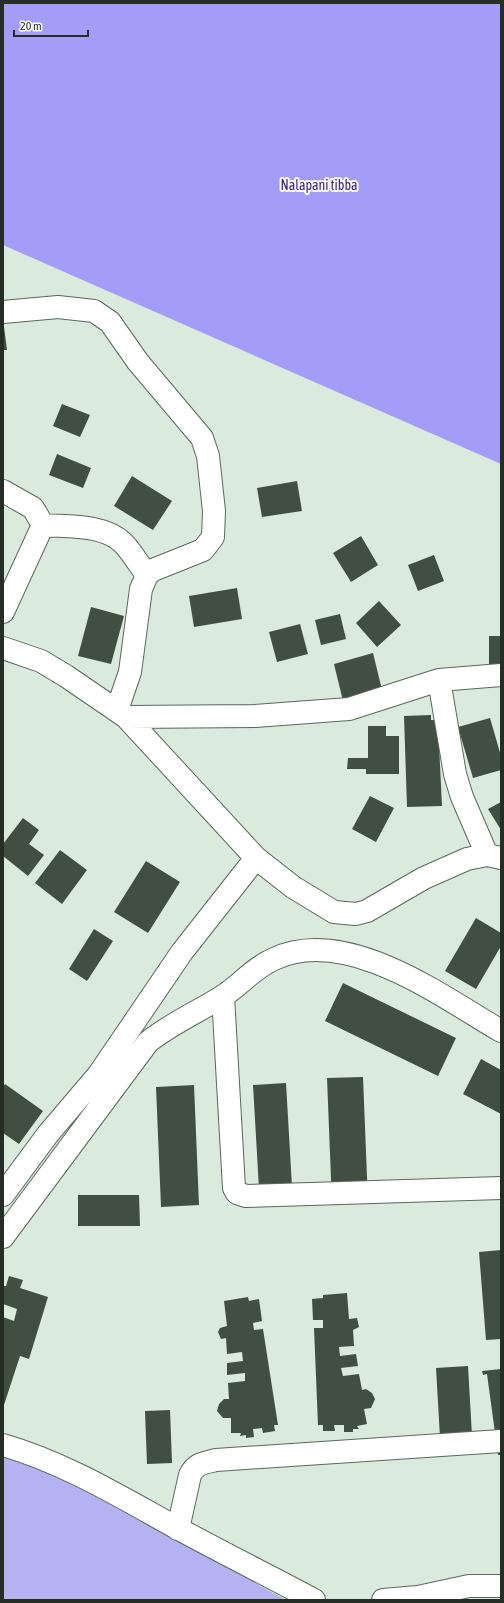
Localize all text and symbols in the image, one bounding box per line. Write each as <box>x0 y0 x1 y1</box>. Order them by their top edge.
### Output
scale bar <box>14 12 88 38</box>
text: 20 m <box>20 19 42 33</box>
park label: Nalapani tibba <box>280 177 358 193</box>

